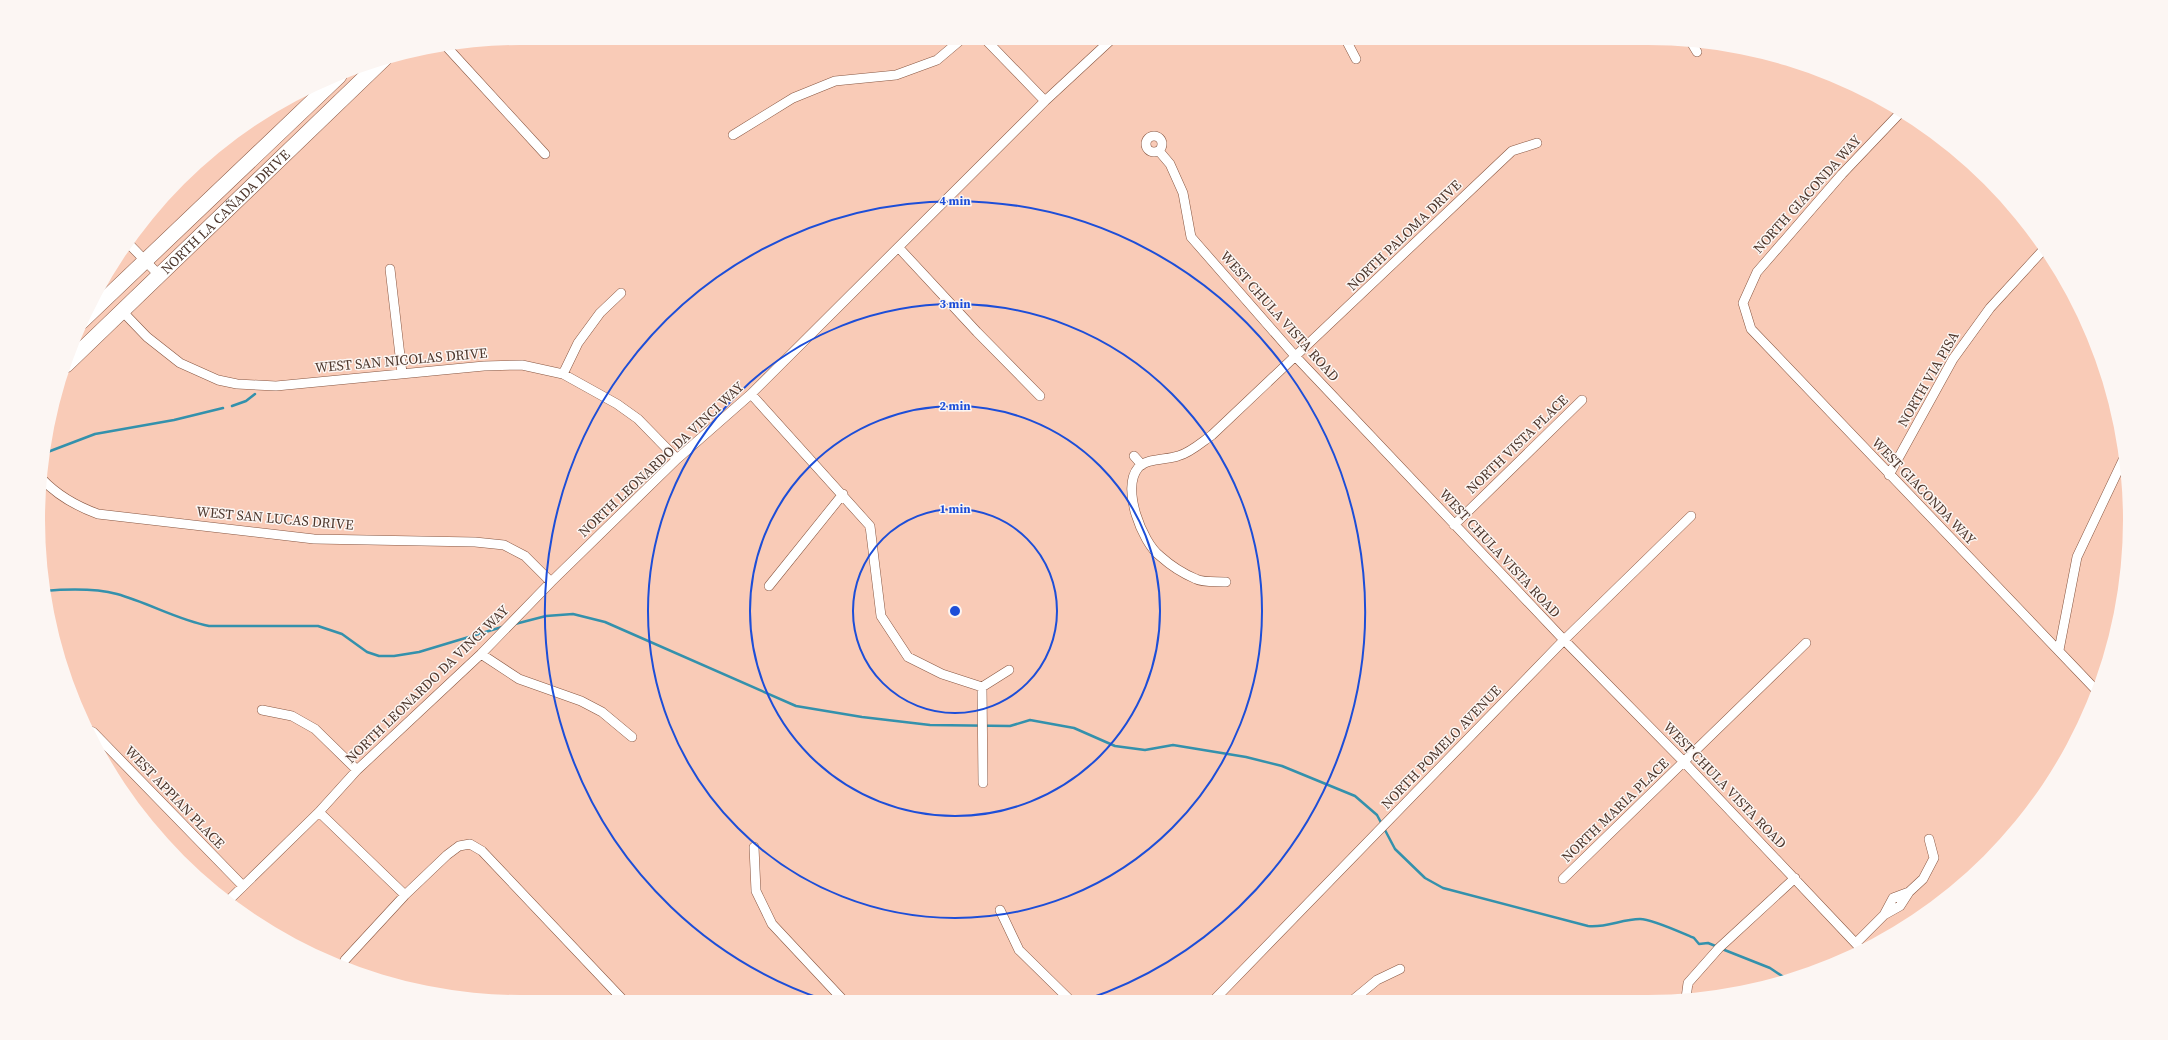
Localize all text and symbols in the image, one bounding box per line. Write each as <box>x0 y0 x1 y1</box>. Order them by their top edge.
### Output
street label: NORTH GIACONDA WAY <box>1748 130 1866 258</box>
street label: NORTH LA CAÑADA DRIVE <box>156 145 294 279</box>
street label: NORTH PALOMA DRIVE <box>1342 175 1466 295</box>
text: 4 min <box>939 193 971 209</box>
street label: WEST CHULA VISTA ROAD <box>1216 246 1344 386</box>
text: 3 min <box>939 296 971 312</box>
street label: NORTH VIA PISA <box>1893 327 1964 430</box>
street label: WEST SAN NICOLAS DRIVE <box>314 342 488 378</box>
street label: NORTH LEONARDO DA VINCI WAY <box>574 377 748 541</box>
street label: NORTH VISTA PLACE <box>1462 390 1572 498</box>
text: 2 min <box>939 398 971 414</box>
street label: WEST GIACONDA WAY <box>1867 433 1981 549</box>
street label: WEST CHULA VISTA ROAD <box>1435 484 1565 622</box>
street label: WEST SAN LUCAS DRIVE <box>196 501 354 535</box>
text: 1 min <box>939 501 971 517</box>
street label: NORTH LEONARDO DA VINCI WAY <box>341 600 513 768</box>
centre of rings <box>948 604 962 618</box>
street label: NORTH POMELO AVENUE <box>1376 681 1506 813</box>
street label: WEST CHULA VISTA ROAD <box>1659 717 1791 853</box>
street label: WEST APPIAN PLACE <box>121 741 229 853</box>
street label: NORTH MARIA PLACE <box>1557 753 1673 867</box>

